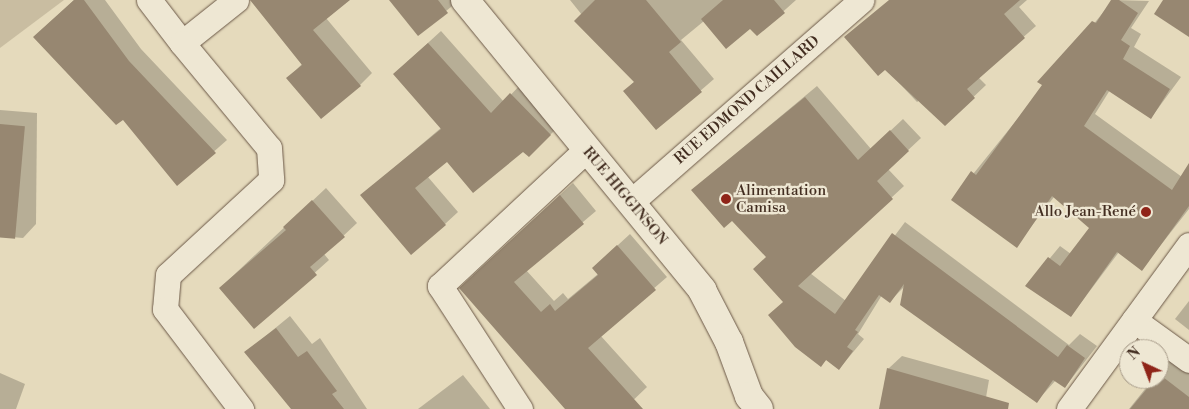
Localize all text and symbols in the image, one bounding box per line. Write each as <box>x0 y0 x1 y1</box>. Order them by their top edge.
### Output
street label: RUE EDMOND CAILLARD <box>671 32 823 168</box>
street label: RUE HIGGINSON <box>579 143 671 249</box>
place label: Alimentation Camisa <box>736 181 826 216</box>
marker: Alimentation Camisa <box>720 193 732 205</box>
place label: Allo Jean-René <box>1035 203 1136 221</box>
marker: Allo Jean-René <box>1140 206 1152 218</box>
north arrow <box>1119 339 1169 389</box>
text: N <box>1124 343 1145 364</box>

